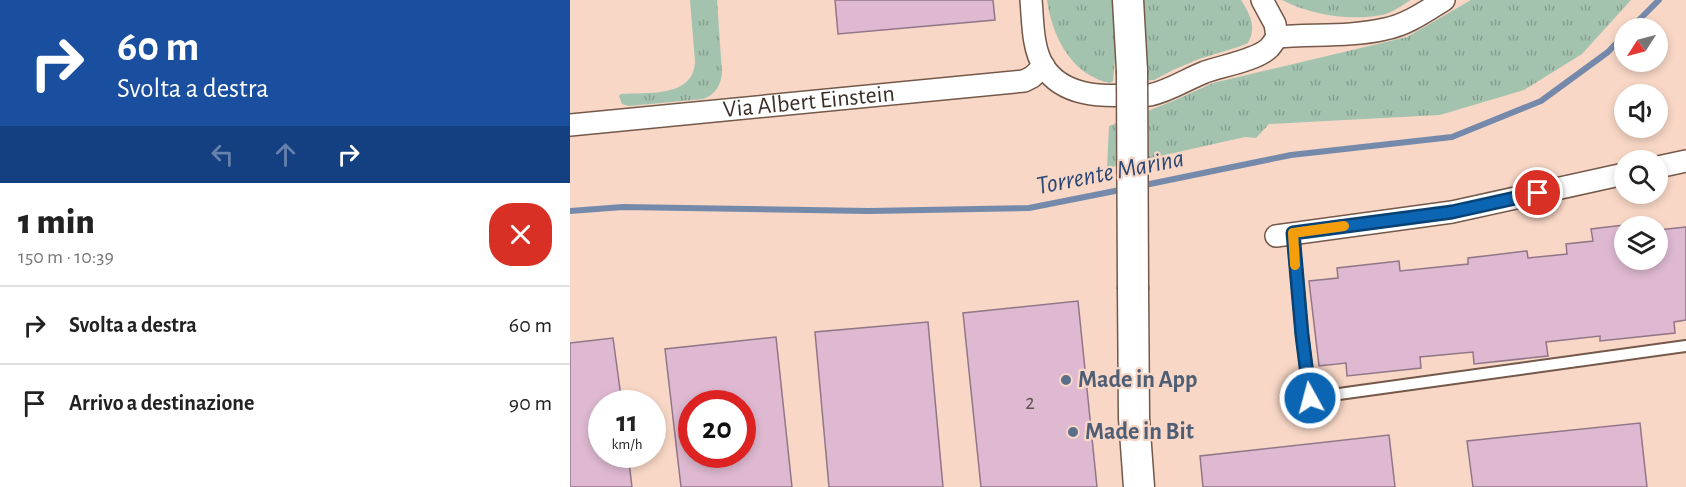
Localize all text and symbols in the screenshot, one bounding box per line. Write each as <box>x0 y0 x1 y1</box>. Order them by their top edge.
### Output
north arrow <box>1614 18 1668 72</box>
map controls <box>1614 18 1668 270</box>
icon: right <box>18 24 96 102</box>
text: 60 m <box>117 26 199 68</box>
text: Svolta a destra <box>117 75 269 102</box>
street label: Via Albert Einstein <box>722 82 896 122</box>
button: sound <box>1614 84 1668 138</box>
icon: left <box>206 138 239 171</box>
icon: ahead <box>269 138 302 171</box>
icon: right <box>332 138 365 171</box>
water label: Torrente Marina <box>1034 145 1186 199</box>
button: search <box>1614 150 1668 204</box>
pin <box>1512 167 1563 218</box>
icon: arrive <box>1521 176 1554 209</box>
button: close <box>489 203 552 266</box>
text: 1 min <box>18 204 95 240</box>
button: layers <box>1614 216 1668 270</box>
text: 150 m · 10:39 <box>18 247 114 267</box>
icon: right <box>18 309 51 342</box>
text: Svolta a destra <box>69 314 197 336</box>
text: 60 m <box>509 314 552 336</box>
position arrow <box>1278 366 1342 430</box>
place label: Made in App <box>1078 368 1197 392</box>
marker: Made in App <box>1059 373 1073 387</box>
icon: arrive <box>18 387 51 420</box>
speed limit sign: 20 <box>678 390 756 468</box>
text: Arrivo a destinazione <box>69 392 254 414</box>
text: 90 m <box>509 392 552 414</box>
house number: 2 <box>1025 392 1035 413</box>
text: 11 <box>616 407 638 437</box>
place label: Made in Bit <box>1085 420 1194 444</box>
marker: Made in Bit <box>1066 425 1080 439</box>
text: km/h <box>612 437 642 452</box>

